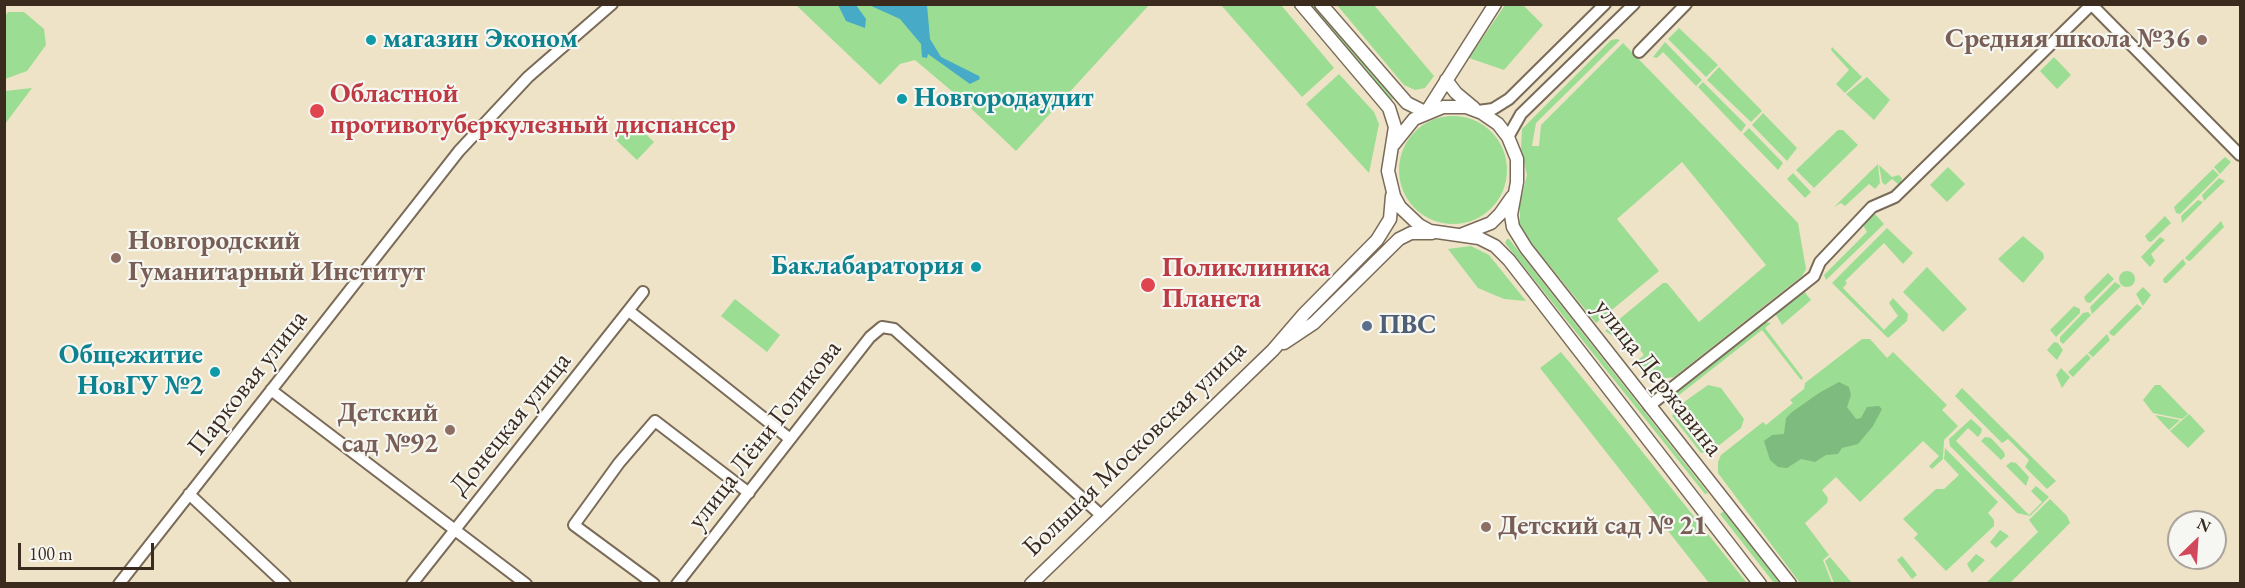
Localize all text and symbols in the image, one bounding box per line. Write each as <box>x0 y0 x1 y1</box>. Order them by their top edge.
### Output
place label: магазин Эконом <box>383 24 578 56</box>
place label: Средняя школа №36 <box>1945 24 2190 56</box>
marker: магазин Эконом <box>364 33 378 47</box>
marker: Средняя школа №36 <box>2195 33 2209 47</box>
place label: Областной противотуберкулезный диспансер <box>330 79 736 142</box>
place label: Новгородаудит <box>914 83 1094 115</box>
marker: Новгородаудит <box>895 92 909 106</box>
marker: Областной противотуберкулезный диспансер <box>308 102 326 120</box>
place label: Новгородский Гуманитарный Институт <box>128 226 425 289</box>
marker: Новгородский Гуманитарный Институт <box>109 251 123 265</box>
place label: Баклабаратория <box>771 251 964 283</box>
place label: Поликлиника Планета <box>1162 253 1330 316</box>
marker: Баклабаратория <box>969 260 983 274</box>
marker: Поликлиника Планета <box>1139 276 1157 294</box>
street label: улица Державина <box>1586 293 1730 463</box>
street label: Парковая улица <box>181 304 315 462</box>
place label: ПВС <box>1379 310 1436 342</box>
marker: ПВС <box>1360 319 1374 333</box>
street label: улица Лёни Голикова <box>681 334 849 536</box>
street label: Большая Московская улица <box>1016 334 1254 564</box>
place label: Общежитие НовГУ №2 <box>59 340 203 403</box>
street label: Донецкая улица <box>443 346 579 502</box>
marker: Общежитие НовГУ №2 <box>208 365 222 379</box>
place label: Детский сад №92 <box>338 398 438 461</box>
marker: Детский сад №92 <box>443 423 457 437</box>
north arrow <box>2167 510 2227 570</box>
place label: Детский сад № 21 <box>1498 511 1707 543</box>
text: N <box>2194 513 2214 537</box>
marker: Детский сад № 21 <box>1479 520 1493 534</box>
scale bar <box>21 531 158 569</box>
text: 100 m <box>29 542 73 565</box>

